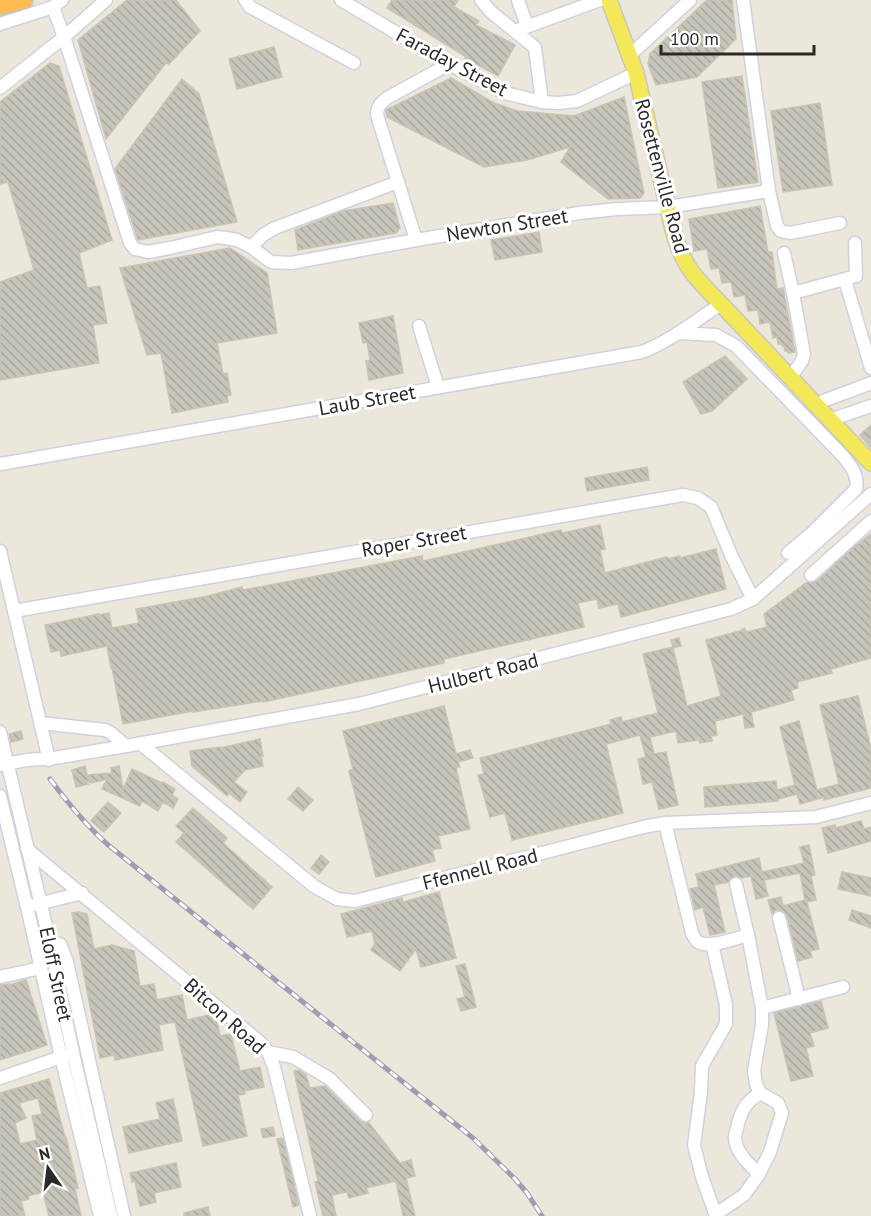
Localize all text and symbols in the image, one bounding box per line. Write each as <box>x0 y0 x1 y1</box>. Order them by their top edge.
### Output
scale bar <box>661 18 814 56</box>
street label: Faraday Street <box>392 22 512 102</box>
text: 100 m <box>670 27 719 50</box>
street label: Rosettenville Road <box>629 96 695 256</box>
street label: Newton Street <box>444 203 570 247</box>
street label: Laub Street <box>317 379 418 421</box>
street label: Roper Street <box>360 519 469 563</box>
street label: Hulbert Road <box>425 647 541 699</box>
street label: Ffennell Road <box>420 842 540 896</box>
street label: Eloff Street <box>33 924 79 1024</box>
street label: Bitcon Road <box>179 972 271 1060</box>
north arrow <box>18 1138 78 1198</box>
text: N <box>37 1142 52 1164</box>

